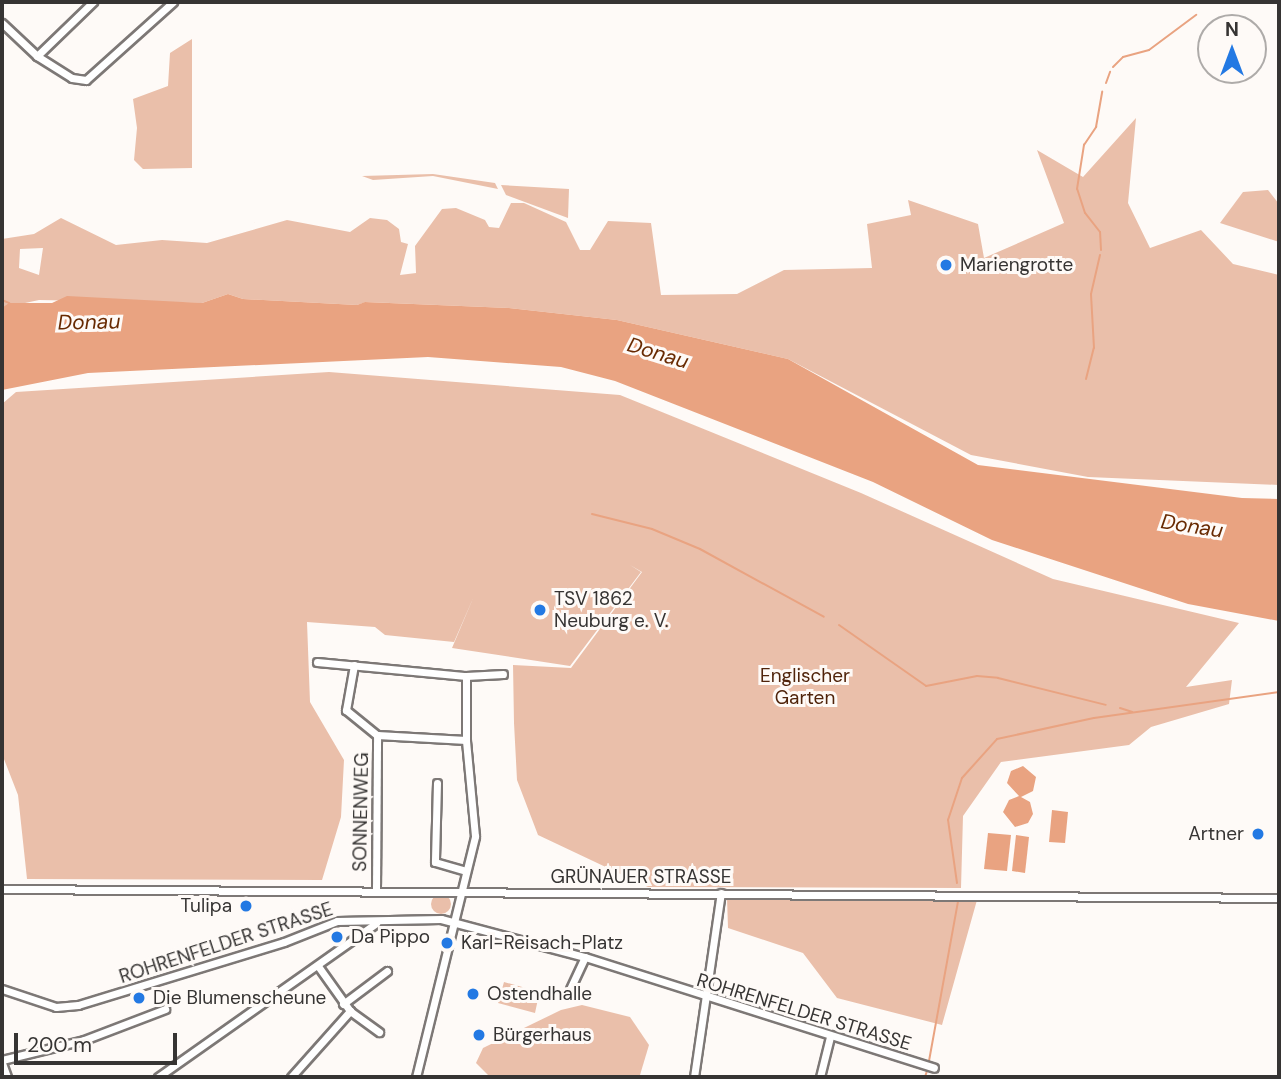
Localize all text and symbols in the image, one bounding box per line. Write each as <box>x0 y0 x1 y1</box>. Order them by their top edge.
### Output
north arrow <box>1197 14 1267 84</box>
text: N <box>1225 17 1239 42</box>
place label: Mariengrotte <box>960 254 1073 276</box>
marker: Mariengrotte <box>938 257 954 273</box>
water label: Donau <box>57 309 121 335</box>
water label: Donau <box>624 332 692 374</box>
water label: Donau <box>1159 509 1225 543</box>
place label: TSV 1862 Neuburg e. V. <box>554 588 669 632</box>
marker: TSV 1862 Neuburg e. V. <box>532 602 548 618</box>
park label: Englischer Garten <box>760 665 850 709</box>
street label: SONNENWEG <box>349 752 373 872</box>
place label: Artner <box>1188 823 1244 845</box>
marker: Artner <box>1250 826 1266 842</box>
street label: GRÜNAUER STRASSE <box>551 866 731 888</box>
place label: Tulipa <box>180 895 232 917</box>
street label: ROHRENFELDER STRASSE <box>116 898 336 988</box>
marker: Tulipa <box>238 898 254 914</box>
place label: Da Pippo <box>351 926 430 948</box>
marker: Da Pippo <box>329 929 345 945</box>
place label: Karl-Reisach-Platz <box>461 932 623 954</box>
marker: Karl-Reisach-Platz <box>439 935 455 951</box>
street label: ROHRENFELDER STRASSE <box>694 968 914 1056</box>
place label: Ostendhalle <box>487 983 592 1005</box>
marker: Ostendhalle <box>465 986 481 1002</box>
place label: Die Blumenscheune <box>153 987 326 1009</box>
marker: Die Blumenscheune <box>131 990 147 1006</box>
scale bar <box>18 1020 180 1064</box>
place label: Bürgerhaus <box>493 1024 592 1046</box>
marker: Bürgerhaus <box>471 1027 487 1043</box>
text: 200 m <box>27 1031 92 1059</box>

